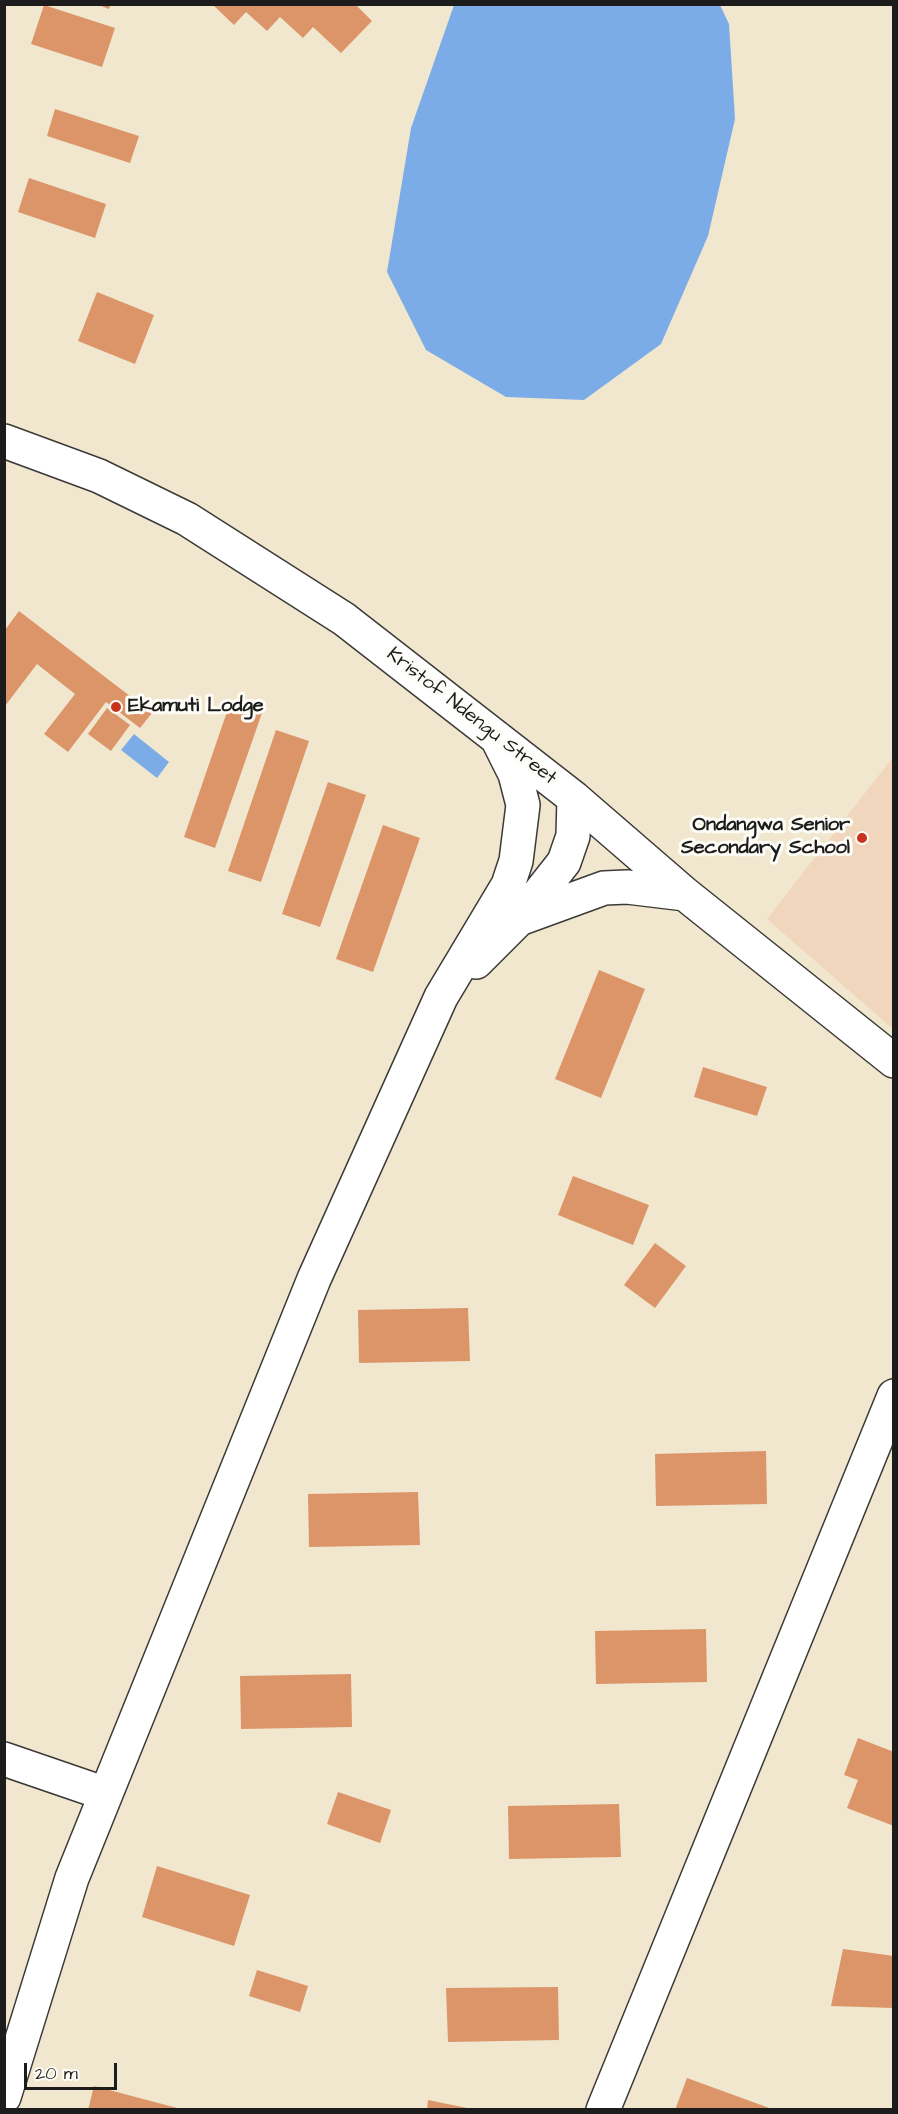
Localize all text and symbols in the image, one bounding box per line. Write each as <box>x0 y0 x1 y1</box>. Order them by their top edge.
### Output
street label: Kristof Ndengu Street <box>381 643 561 791</box>
place label: Ekamuti Lodge <box>128 695 264 719</box>
marker: Ekamuti Lodge <box>109 700 123 714</box>
place label: Ondangwa Senior Secondary School <box>681 814 850 861</box>
marker: Ondangwa Senior Secondary School <box>855 831 869 845</box>
scale bar <box>27 2051 120 2089</box>
text: 20 m <box>35 2061 78 2086</box>

